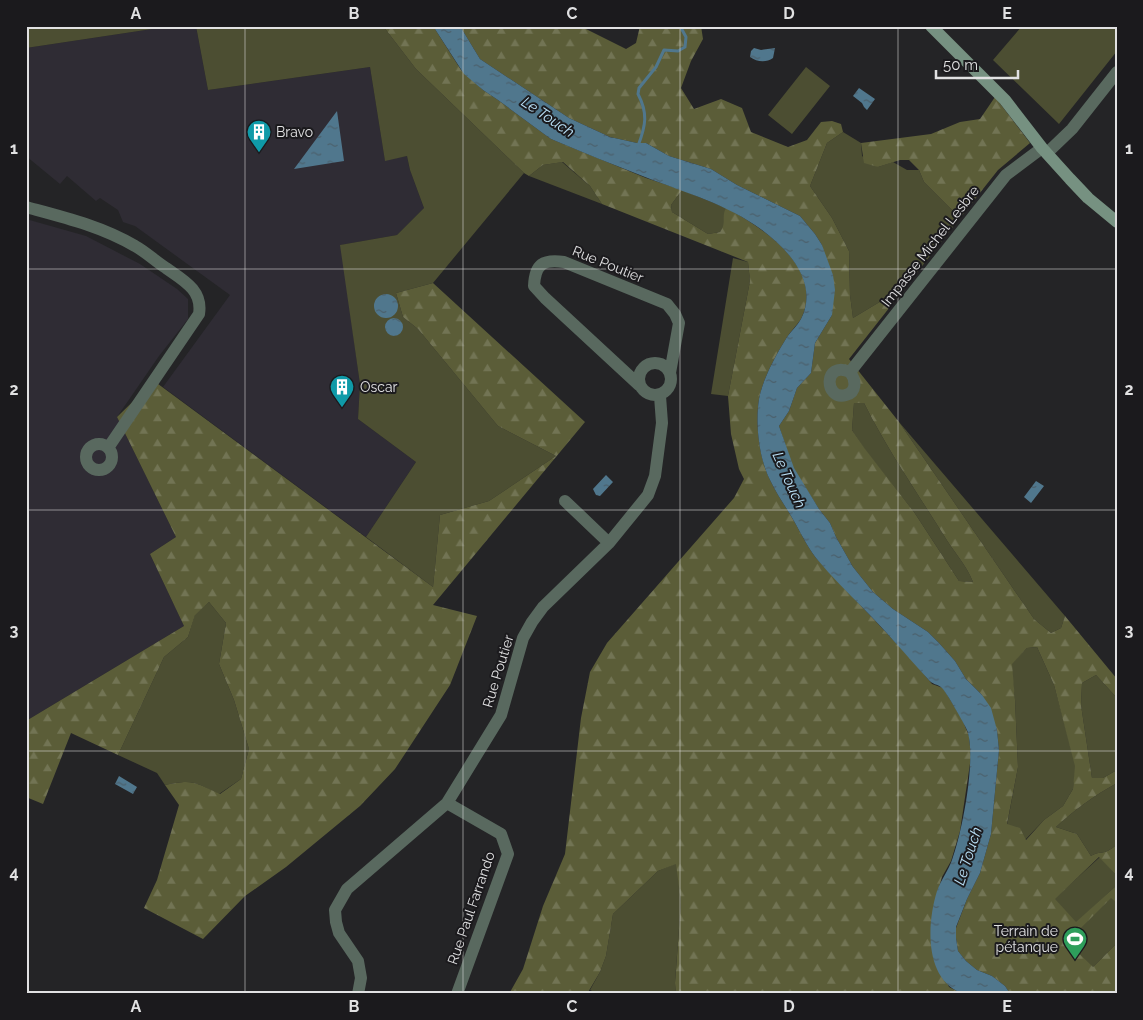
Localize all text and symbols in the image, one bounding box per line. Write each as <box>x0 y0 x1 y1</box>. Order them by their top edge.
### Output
text: A <box>131 4 142 23</box>
text: B <box>349 4 360 23</box>
text: C <box>567 4 578 23</box>
text: D <box>783 4 795 23</box>
text: E <box>1002 4 1012 23</box>
scale bar <box>936 48 1018 80</box>
text: 50 m <box>943 56 978 74</box>
water label: Le Touch <box>518 93 578 141</box>
building icon: Bravo <box>246 119 272 153</box>
place label: Bravo <box>276 124 313 140</box>
text: 1 <box>10 139 18 158</box>
text: 1 <box>1125 139 1133 158</box>
street label: Impasse Michel Lesbre <box>878 182 982 310</box>
street label: Rue Poutier <box>570 242 646 286</box>
building icon: Oscar <box>329 374 355 408</box>
place label: Oscar <box>360 379 398 395</box>
text: 2 <box>9 380 19 399</box>
text: 2 <box>1124 380 1134 399</box>
water label: Le Touch <box>769 449 809 511</box>
text: 3 <box>10 621 19 640</box>
text: 3 <box>1125 621 1134 640</box>
street label: Rue Poutier <box>479 633 517 709</box>
water label: Le Touch <box>950 825 986 887</box>
street label: Rue Paul Farrando <box>444 849 498 967</box>
text: 4 <box>9 863 19 882</box>
text: 4 <box>1124 863 1134 882</box>
place label: Terrain de pétanque <box>994 923 1058 955</box>
sports icon: Terrain de pétanque <box>1062 926 1088 960</box>
text: A <box>131 997 142 1016</box>
text: B <box>349 997 360 1016</box>
text: C <box>567 997 578 1016</box>
text: D <box>783 997 795 1016</box>
text: E <box>1002 997 1012 1016</box>

